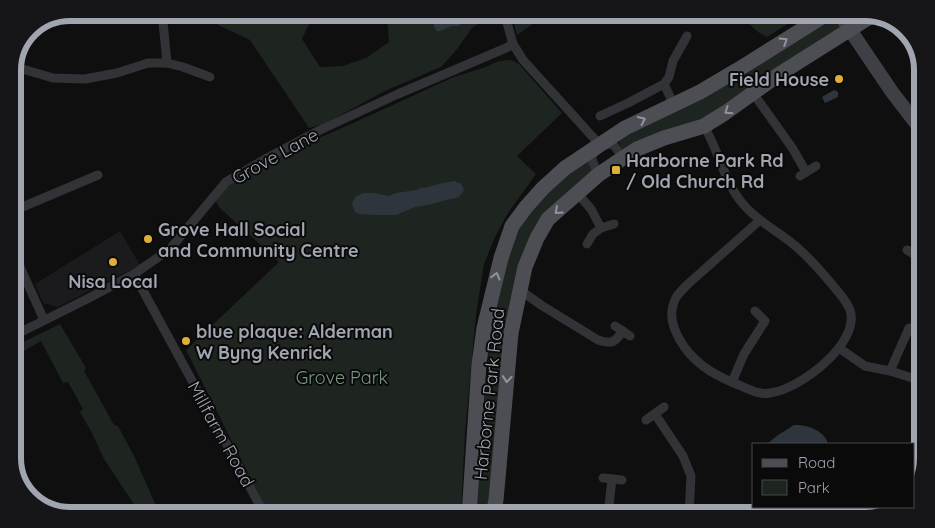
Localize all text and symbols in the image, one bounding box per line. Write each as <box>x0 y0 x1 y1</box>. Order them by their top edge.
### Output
one-way arrow <box>778 38 787 48</box>
place label: Field House <box>729 68 829 91</box>
marker: Field House <box>833 73 845 85</box>
one-way arrow <box>724 105 733 114</box>
one-way arrow <box>637 116 646 126</box>
street label: Grove Lane <box>228 123 322 189</box>
place label: Harborne Park Rd / Old Church Rd <box>626 149 784 193</box>
marker: Harborne Park Rd / Old Church Rd <box>610 164 622 176</box>
one-way arrow <box>554 205 563 214</box>
place label: Grove Hall Social and Community Centre <box>158 218 359 262</box>
marker: Grove Hall Social and Community Centre <box>142 233 154 245</box>
marker: Nisa Local <box>107 256 119 268</box>
place label: Nisa Local <box>68 270 158 293</box>
one-way arrow <box>490 272 501 281</box>
street label: Harborne Park Road <box>469 307 509 481</box>
place label: blue plaque: Alderman W Byng Kenrick <box>196 320 393 364</box>
marker: blue plaque: Alderman W Byng Kenrick <box>180 335 192 347</box>
park label: Grove Park <box>296 366 388 389</box>
one-way arrow <box>502 375 513 383</box>
street label: Millfarm Road <box>183 377 259 491</box>
legend <box>752 443 915 508</box>
text: Road <box>798 453 835 472</box>
text: Park <box>798 478 830 497</box>

